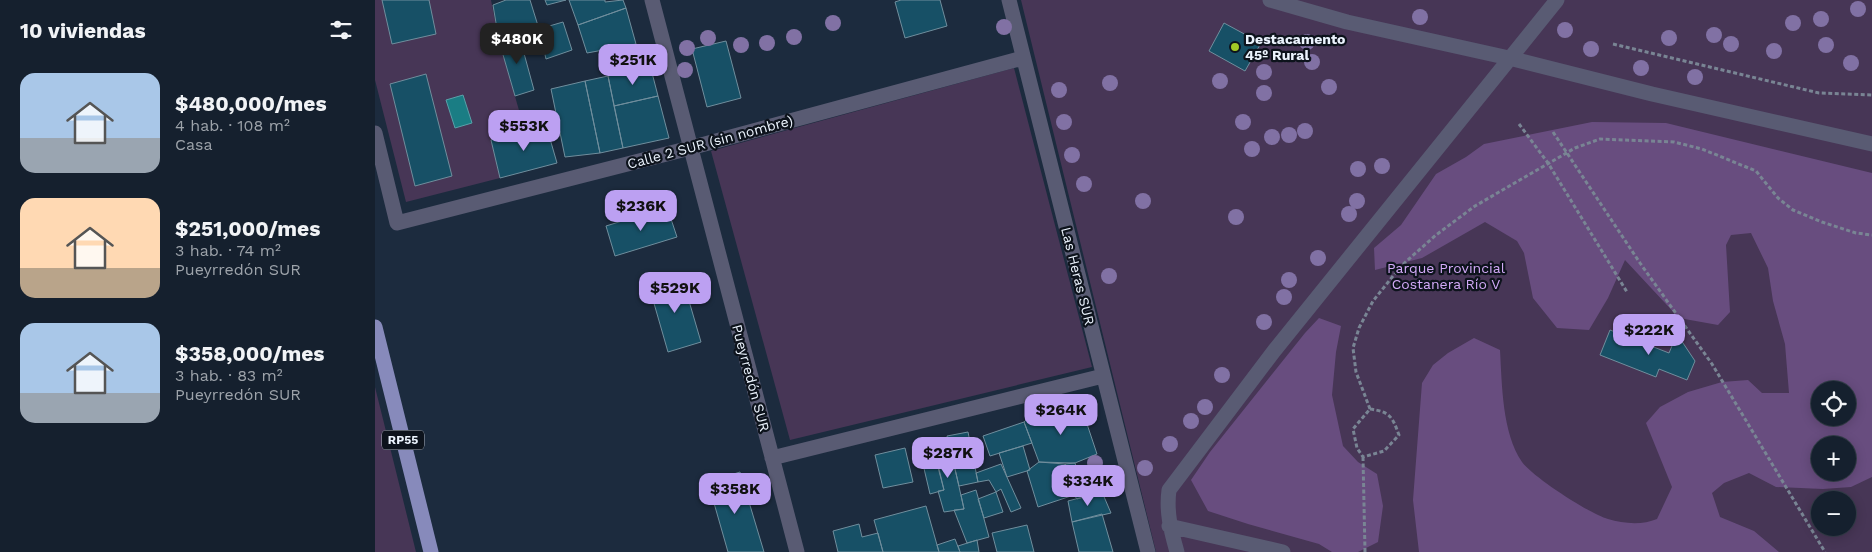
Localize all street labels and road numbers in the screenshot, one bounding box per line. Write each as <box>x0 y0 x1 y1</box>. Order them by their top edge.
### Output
street label: Calle 2 SUR (sin nombre) <box>625 112 795 172</box>
street label: Las Heras SUR <box>1058 225 1098 327</box>
street label: Pueyrredón SUR <box>729 323 773 433</box>
road number: RP55 <box>382 430 424 450</box>

